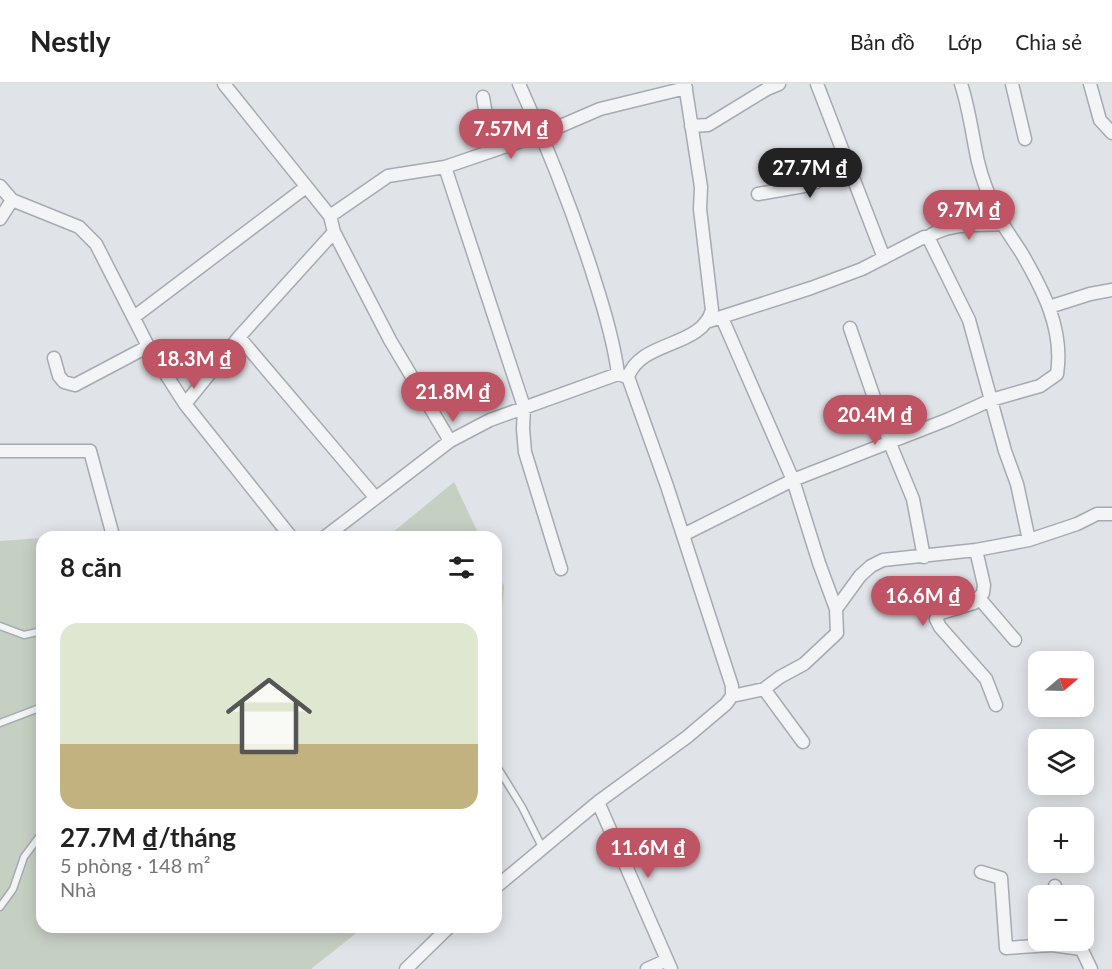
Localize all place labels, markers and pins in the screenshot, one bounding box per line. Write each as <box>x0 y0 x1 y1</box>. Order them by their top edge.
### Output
pin: 7.57M ₫ <box>456 109 566 160</box>
pin: 27.7M ₫ <box>755 148 865 199</box>
pin: 9.7M ₫ <box>920 190 1018 241</box>
pin: 18.3M ₫ <box>139 339 249 390</box>
pin: 21.8M ₫ <box>398 372 508 423</box>
pin: 20.4M ₫ <box>820 395 930 446</box>
pin: 16.6M ₫ <box>868 576 978 627</box>
pin: 11.6M ₫ <box>593 828 703 879</box>

